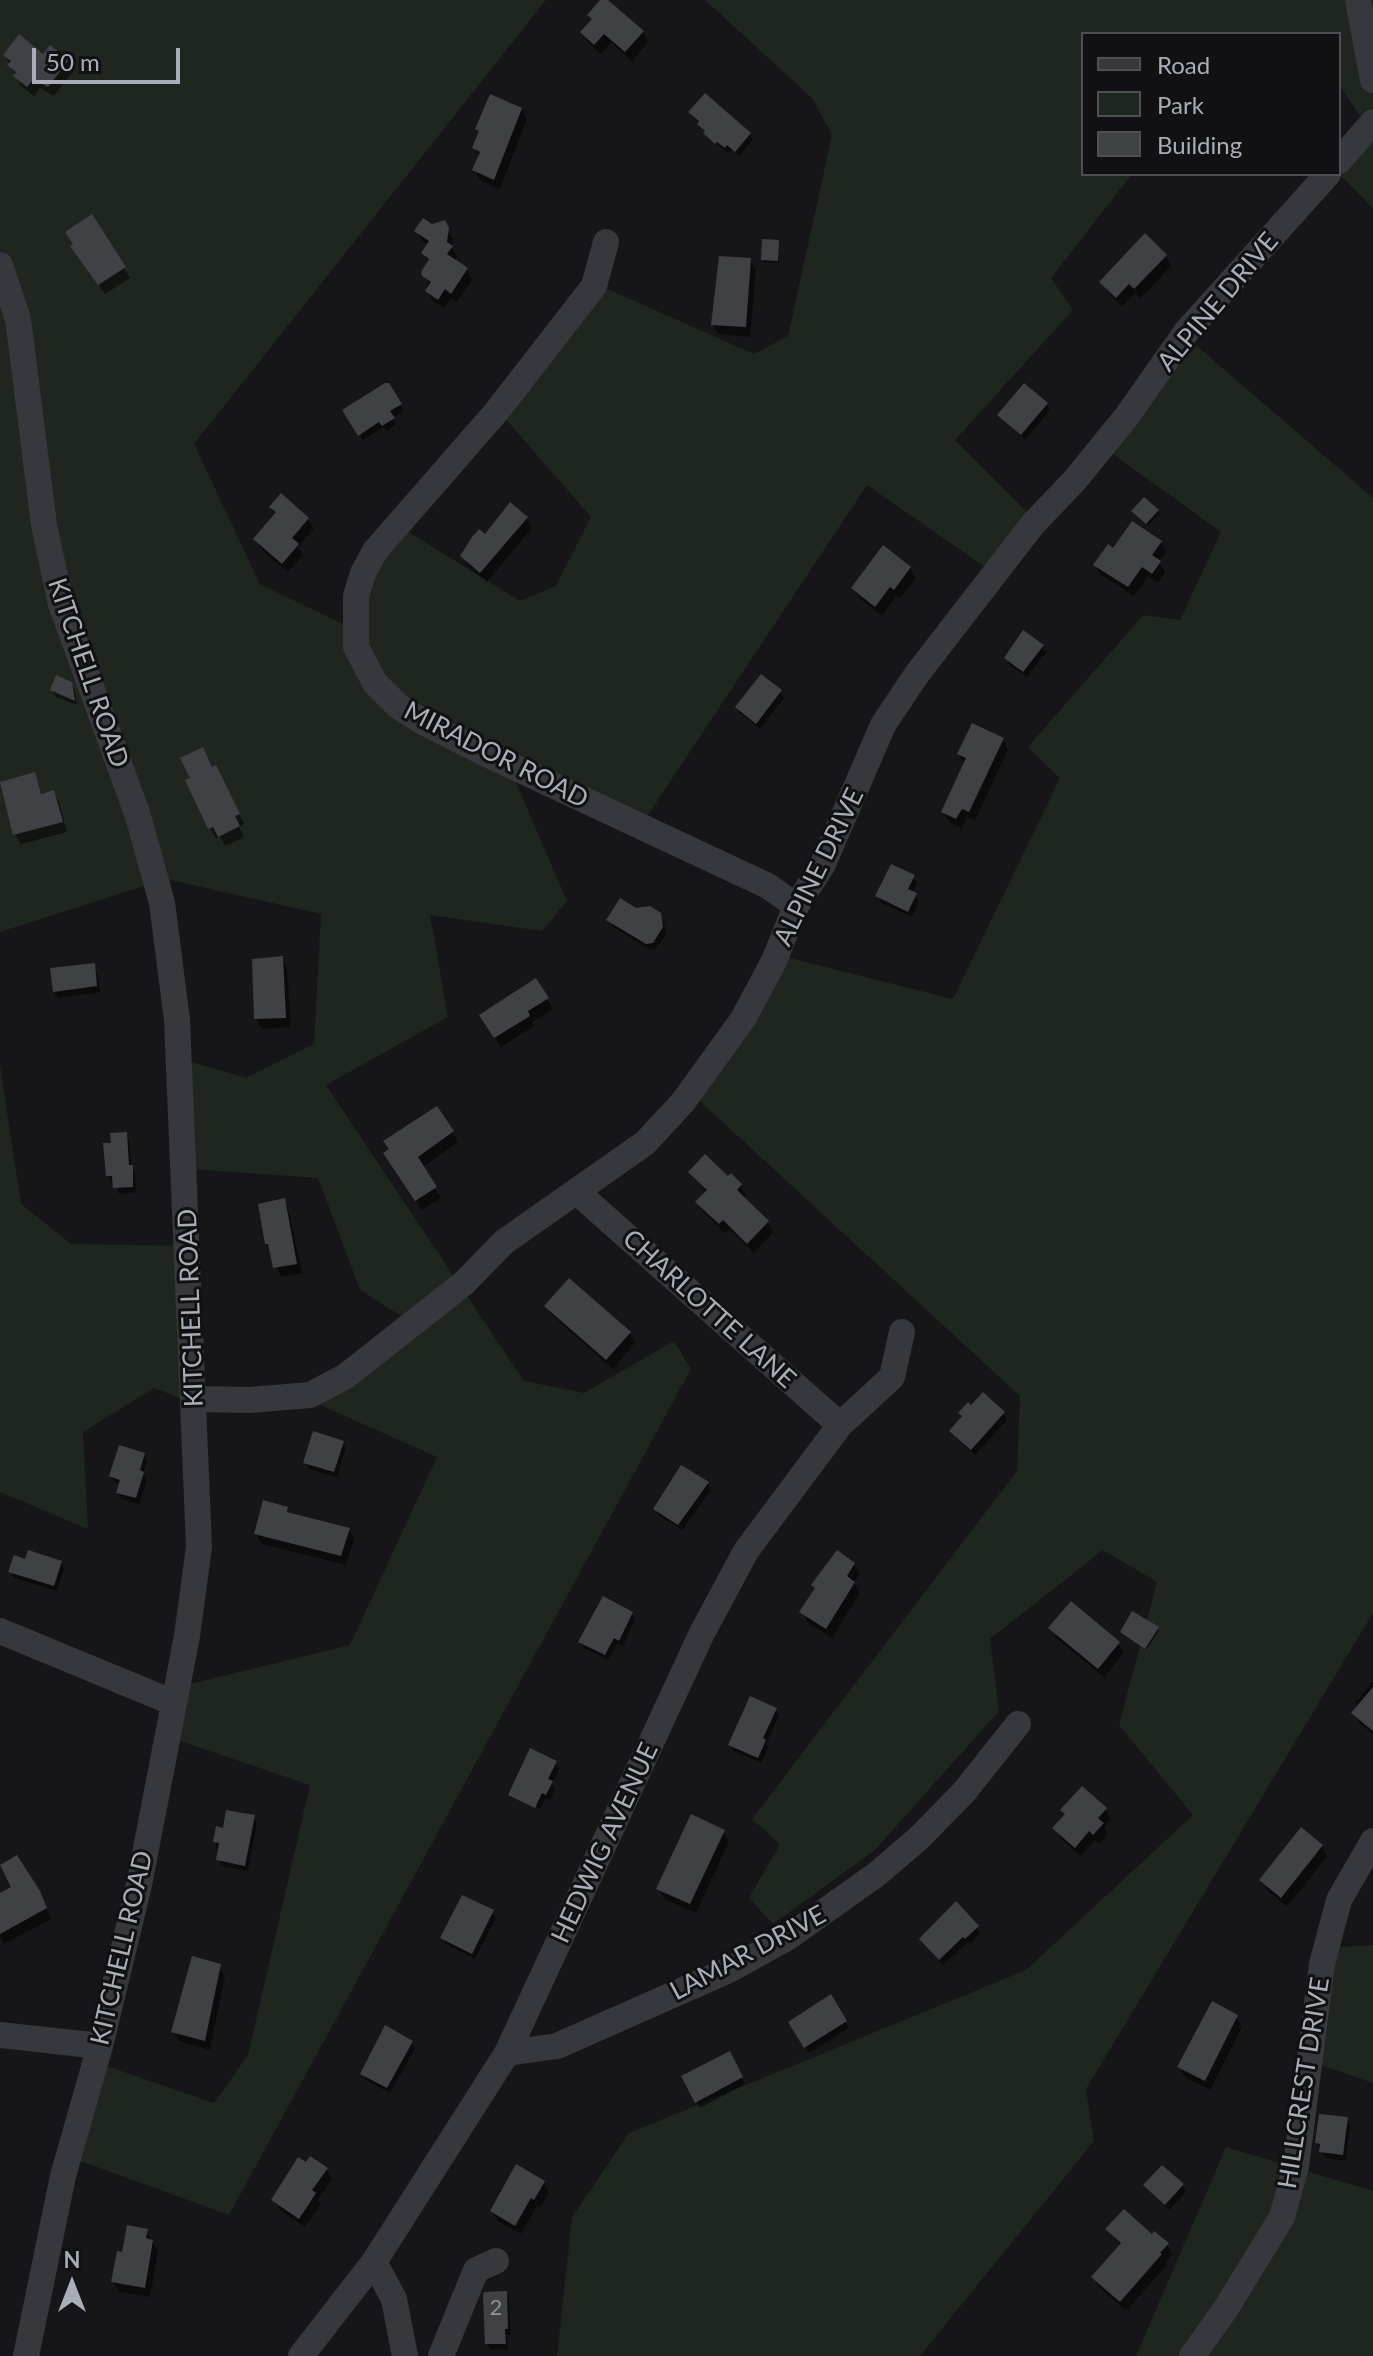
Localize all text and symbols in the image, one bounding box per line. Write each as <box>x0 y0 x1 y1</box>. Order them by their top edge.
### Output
scale bar <box>36 32 184 82</box>
legend <box>1081 32 1341 176</box>
text: 50 m <box>46 47 100 76</box>
text: Road <box>1157 50 1210 79</box>
text: Park <box>1157 90 1204 119</box>
text: Building <box>1157 130 1242 159</box>
street label: ALPINE DRIVE <box>1151 226 1285 378</box>
street label: KITCHELL ROAD <box>41 574 135 772</box>
street label: MIRADOR ROAD <box>399 695 593 815</box>
street label: ALPINE DRIVE <box>767 783 871 951</box>
street label: KITCHELL ROAD <box>172 1208 210 1408</box>
street label: CHARLOTTE LANE <box>616 1223 802 1395</box>
street label: HEDWIG AVENUE <box>545 1738 665 1948</box>
street label: KITCHELL ROAD <box>84 1848 160 2048</box>
street label: LAMAR DRIVE <box>665 1899 831 2007</box>
street label: HILLCREST DRIVE <box>1272 1975 1336 2191</box>
north arrow <box>32 2244 112 2324</box>
text: N <box>64 2246 80 2273</box>
house number: 2 <box>490 2295 502 2321</box>

